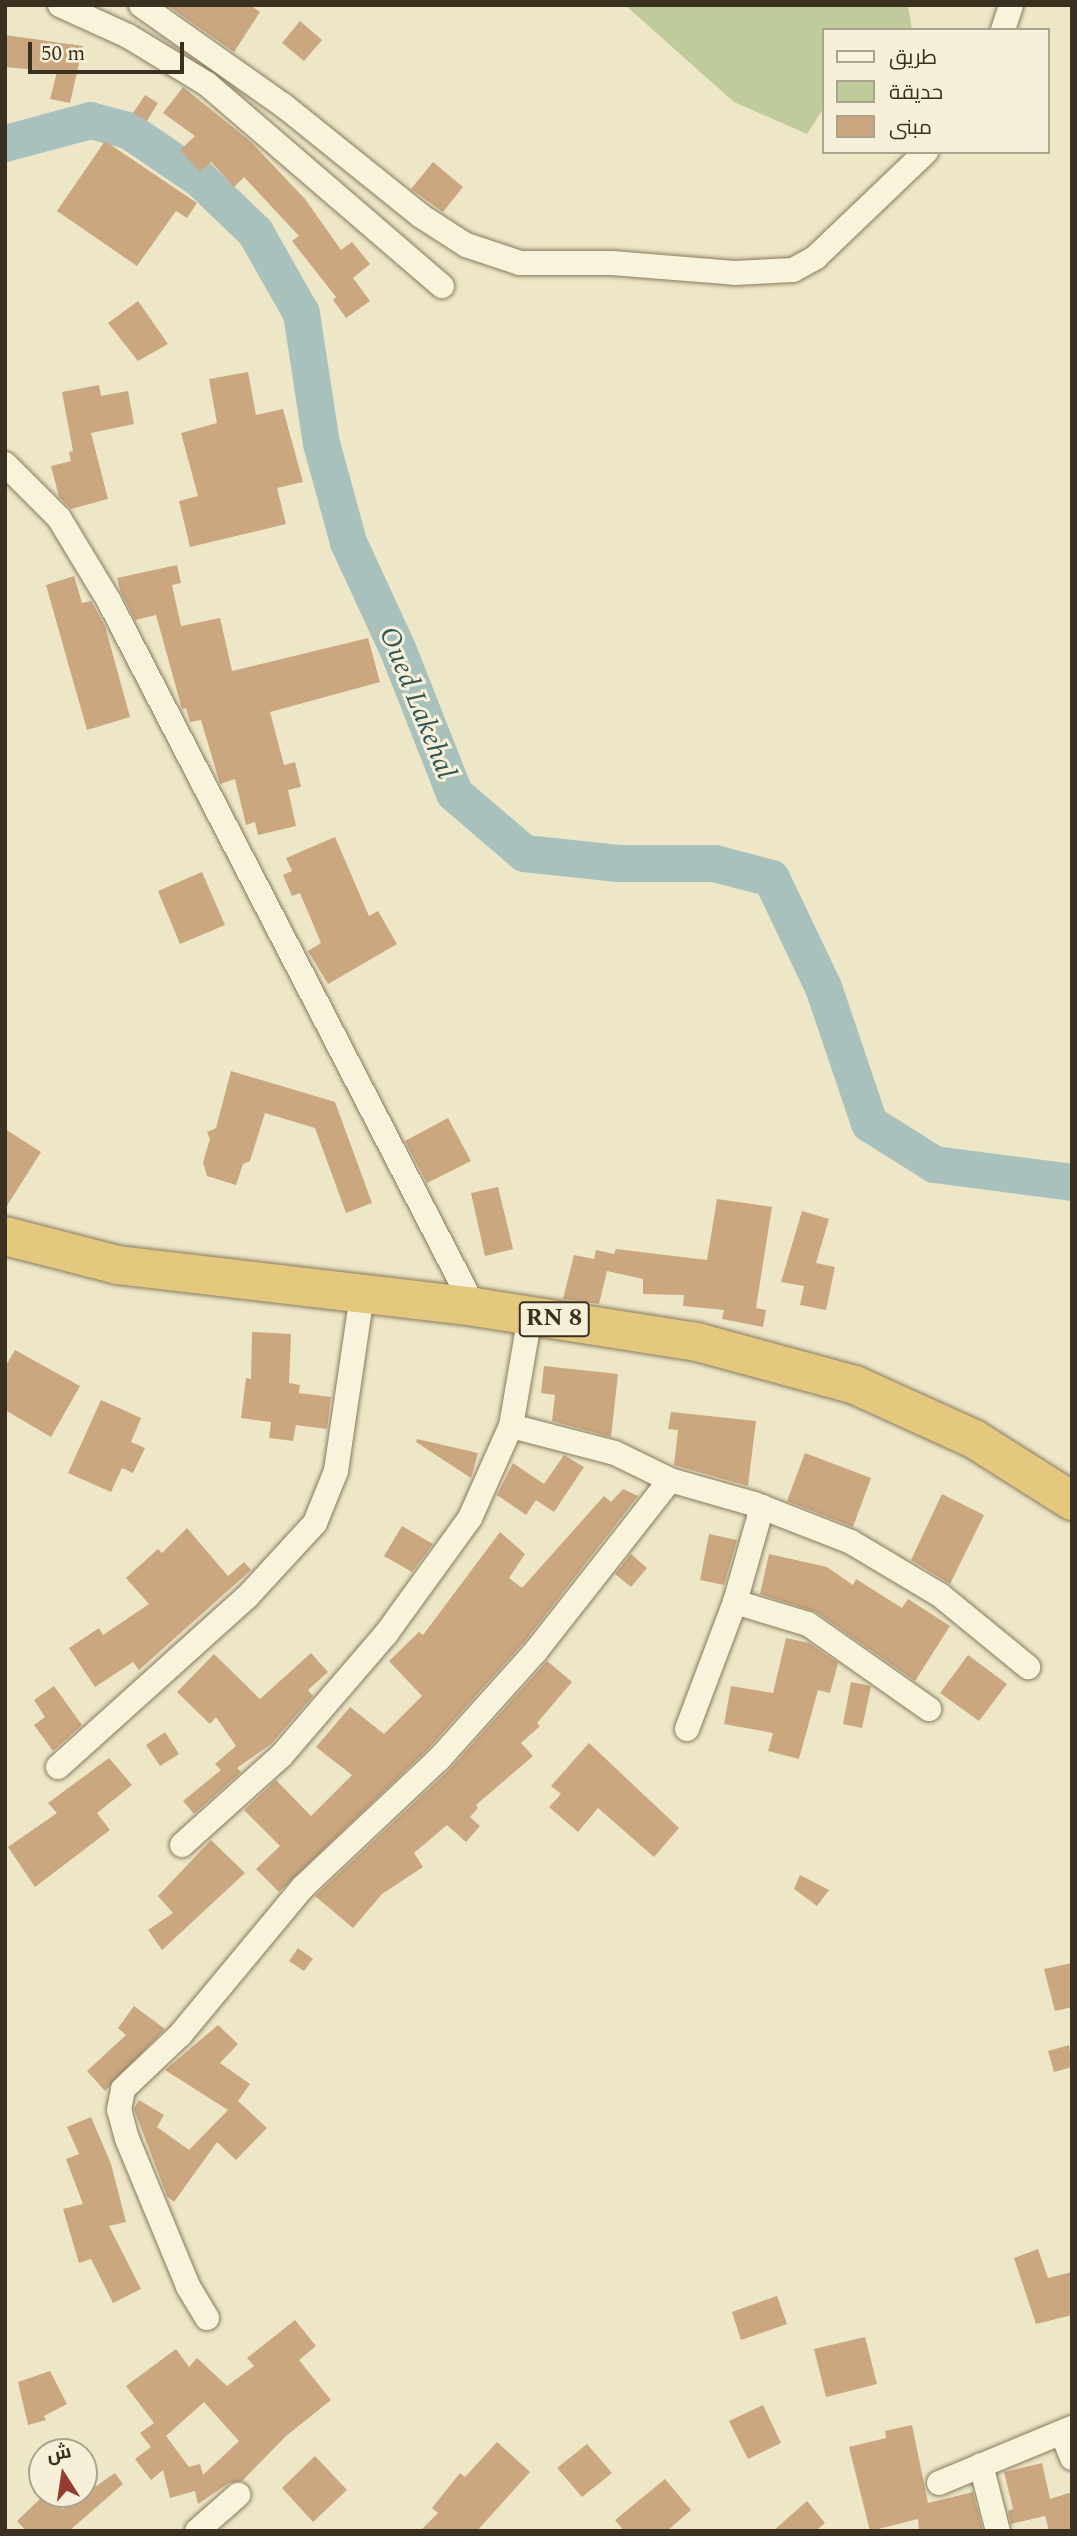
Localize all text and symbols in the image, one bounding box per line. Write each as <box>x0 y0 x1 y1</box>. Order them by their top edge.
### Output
scale bar <box>32 28 187 72</box>
legend <box>822 28 1049 154</box>
text: 50 m <box>41 38 85 70</box>
text: طريق <box>889 42 937 74</box>
text: حديقة <box>889 77 943 109</box>
text: مبنى <box>889 112 932 144</box>
water label: Oued Lakehal <box>371 622 463 784</box>
road number: RN 8 <box>517 1298 591 1339</box>
text: ش <box>44 2437 74 2471</box>
north arrow <box>28 2438 98 2508</box>

